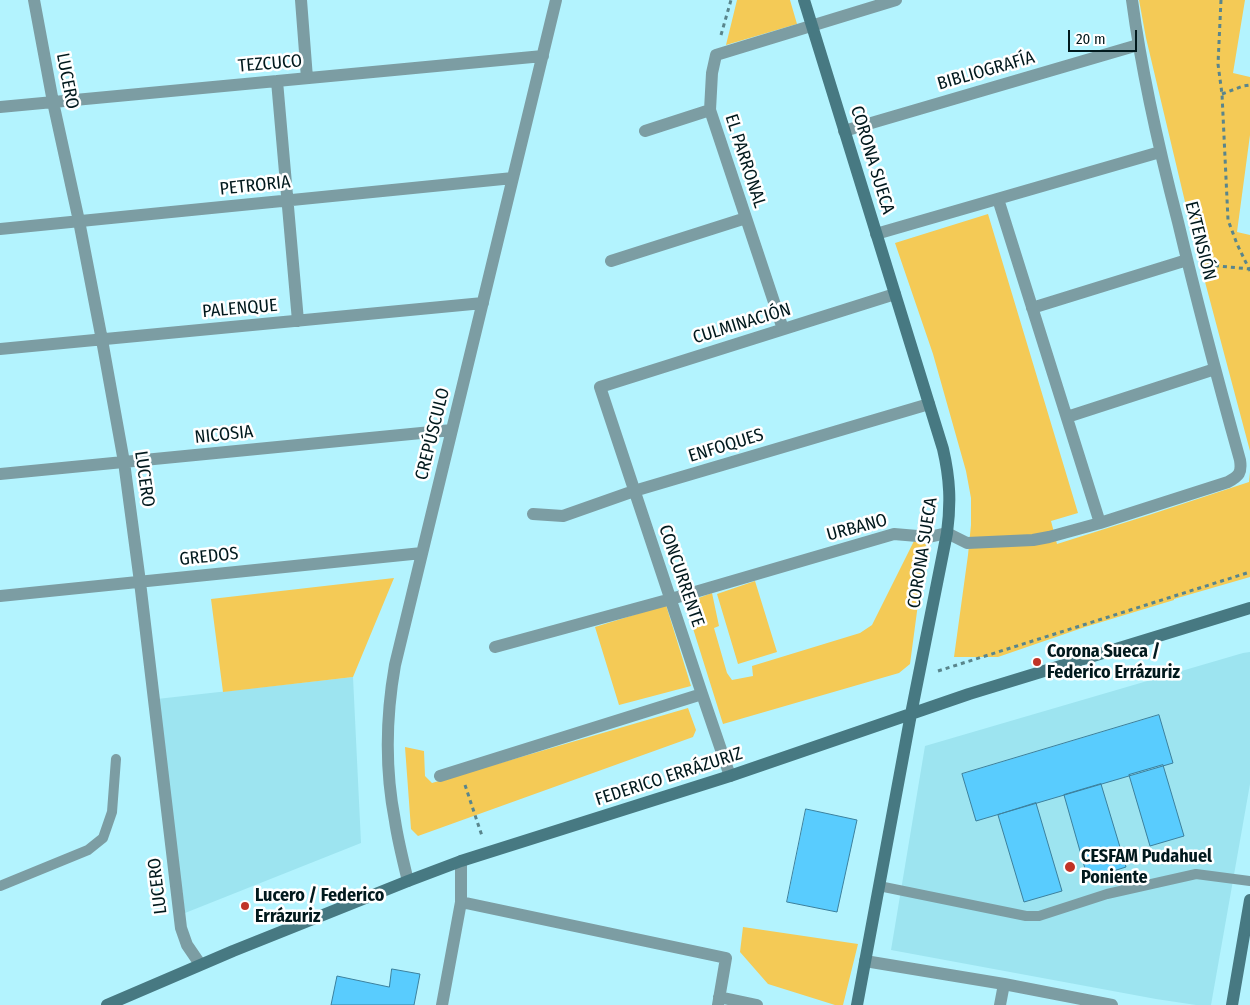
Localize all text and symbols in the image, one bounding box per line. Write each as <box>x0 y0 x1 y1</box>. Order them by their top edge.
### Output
scale bar <box>1070 20 1139 52</box>
text: 20 m <box>1076 30 1106 48</box>
street label: BIBLIOGRAFÍA <box>935 47 1037 95</box>
street label: TEZCUCO <box>237 50 303 78</box>
street label: LUCERO <box>51 51 83 111</box>
street label: CORONA SUECA <box>845 103 899 217</box>
street label: EL PARRONAL <box>720 111 770 211</box>
street label: PETRORIA <box>218 172 292 200</box>
street label: EXTENSIÓN <box>1180 199 1220 283</box>
street label: PALENQUE <box>201 295 279 323</box>
street label: CULMINACIÓN <box>690 299 794 349</box>
street label: CREPÚSCULO <box>411 386 455 482</box>
street label: NICOSIA <box>194 421 254 449</box>
street label: ENFOQUES <box>686 424 766 468</box>
street label: LUCERO <box>129 449 159 509</box>
street label: CORONA SUECA <box>904 496 942 610</box>
street label: URBANO <box>824 510 890 546</box>
street label: CONCURRENTE <box>653 522 709 630</box>
street label: GREDOS <box>178 543 240 571</box>
place label: Corona Sueca / Federico Errázuriz <box>1047 641 1180 684</box>
marker: Corona Sueca / Federico Errázuriz <box>1031 656 1043 668</box>
street label: FEDERICO ERRÁZURIZ <box>593 743 745 811</box>
place label: CESFAM Pudahuel Poniente <box>1081 846 1212 889</box>
street label: LUCERO <box>144 857 172 915</box>
marker: CESFAM Pudahuel Poniente <box>1063 860 1077 874</box>
place label: Lucero / Federico Errázuriz <box>255 885 384 928</box>
marker: Lucero / Federico Errázuriz <box>239 900 251 912</box>

